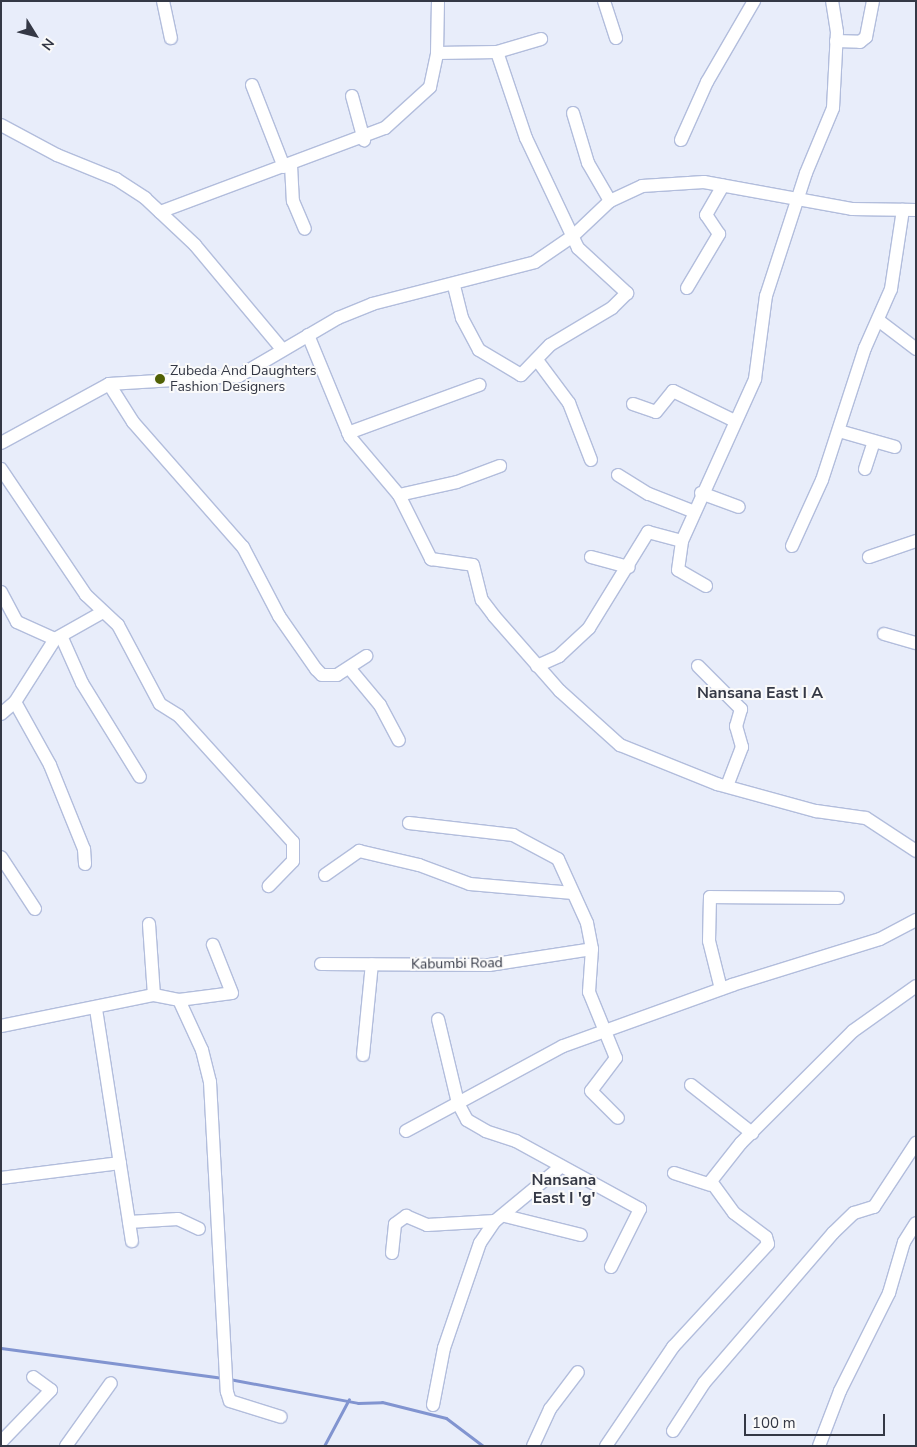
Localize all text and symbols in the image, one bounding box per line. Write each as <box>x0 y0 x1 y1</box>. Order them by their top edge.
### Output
north arrow <box>10 10 60 60</box>
text: N <box>37 34 58 54</box>
place label: Zubeda And Daughters Fashion Designers <box>170 363 316 396</box>
marker: Zubeda And Daughters Fashion Designers <box>154 373 166 385</box>
district label: Nansana East I A <box>697 683 823 703</box>
street label: Kabumbi Road <box>411 955 503 973</box>
district label: Nansana East I 'g' <box>532 1170 596 1208</box>
scale bar <box>747 1404 888 1436</box>
text: 100 m <box>752 1413 796 1433</box>

